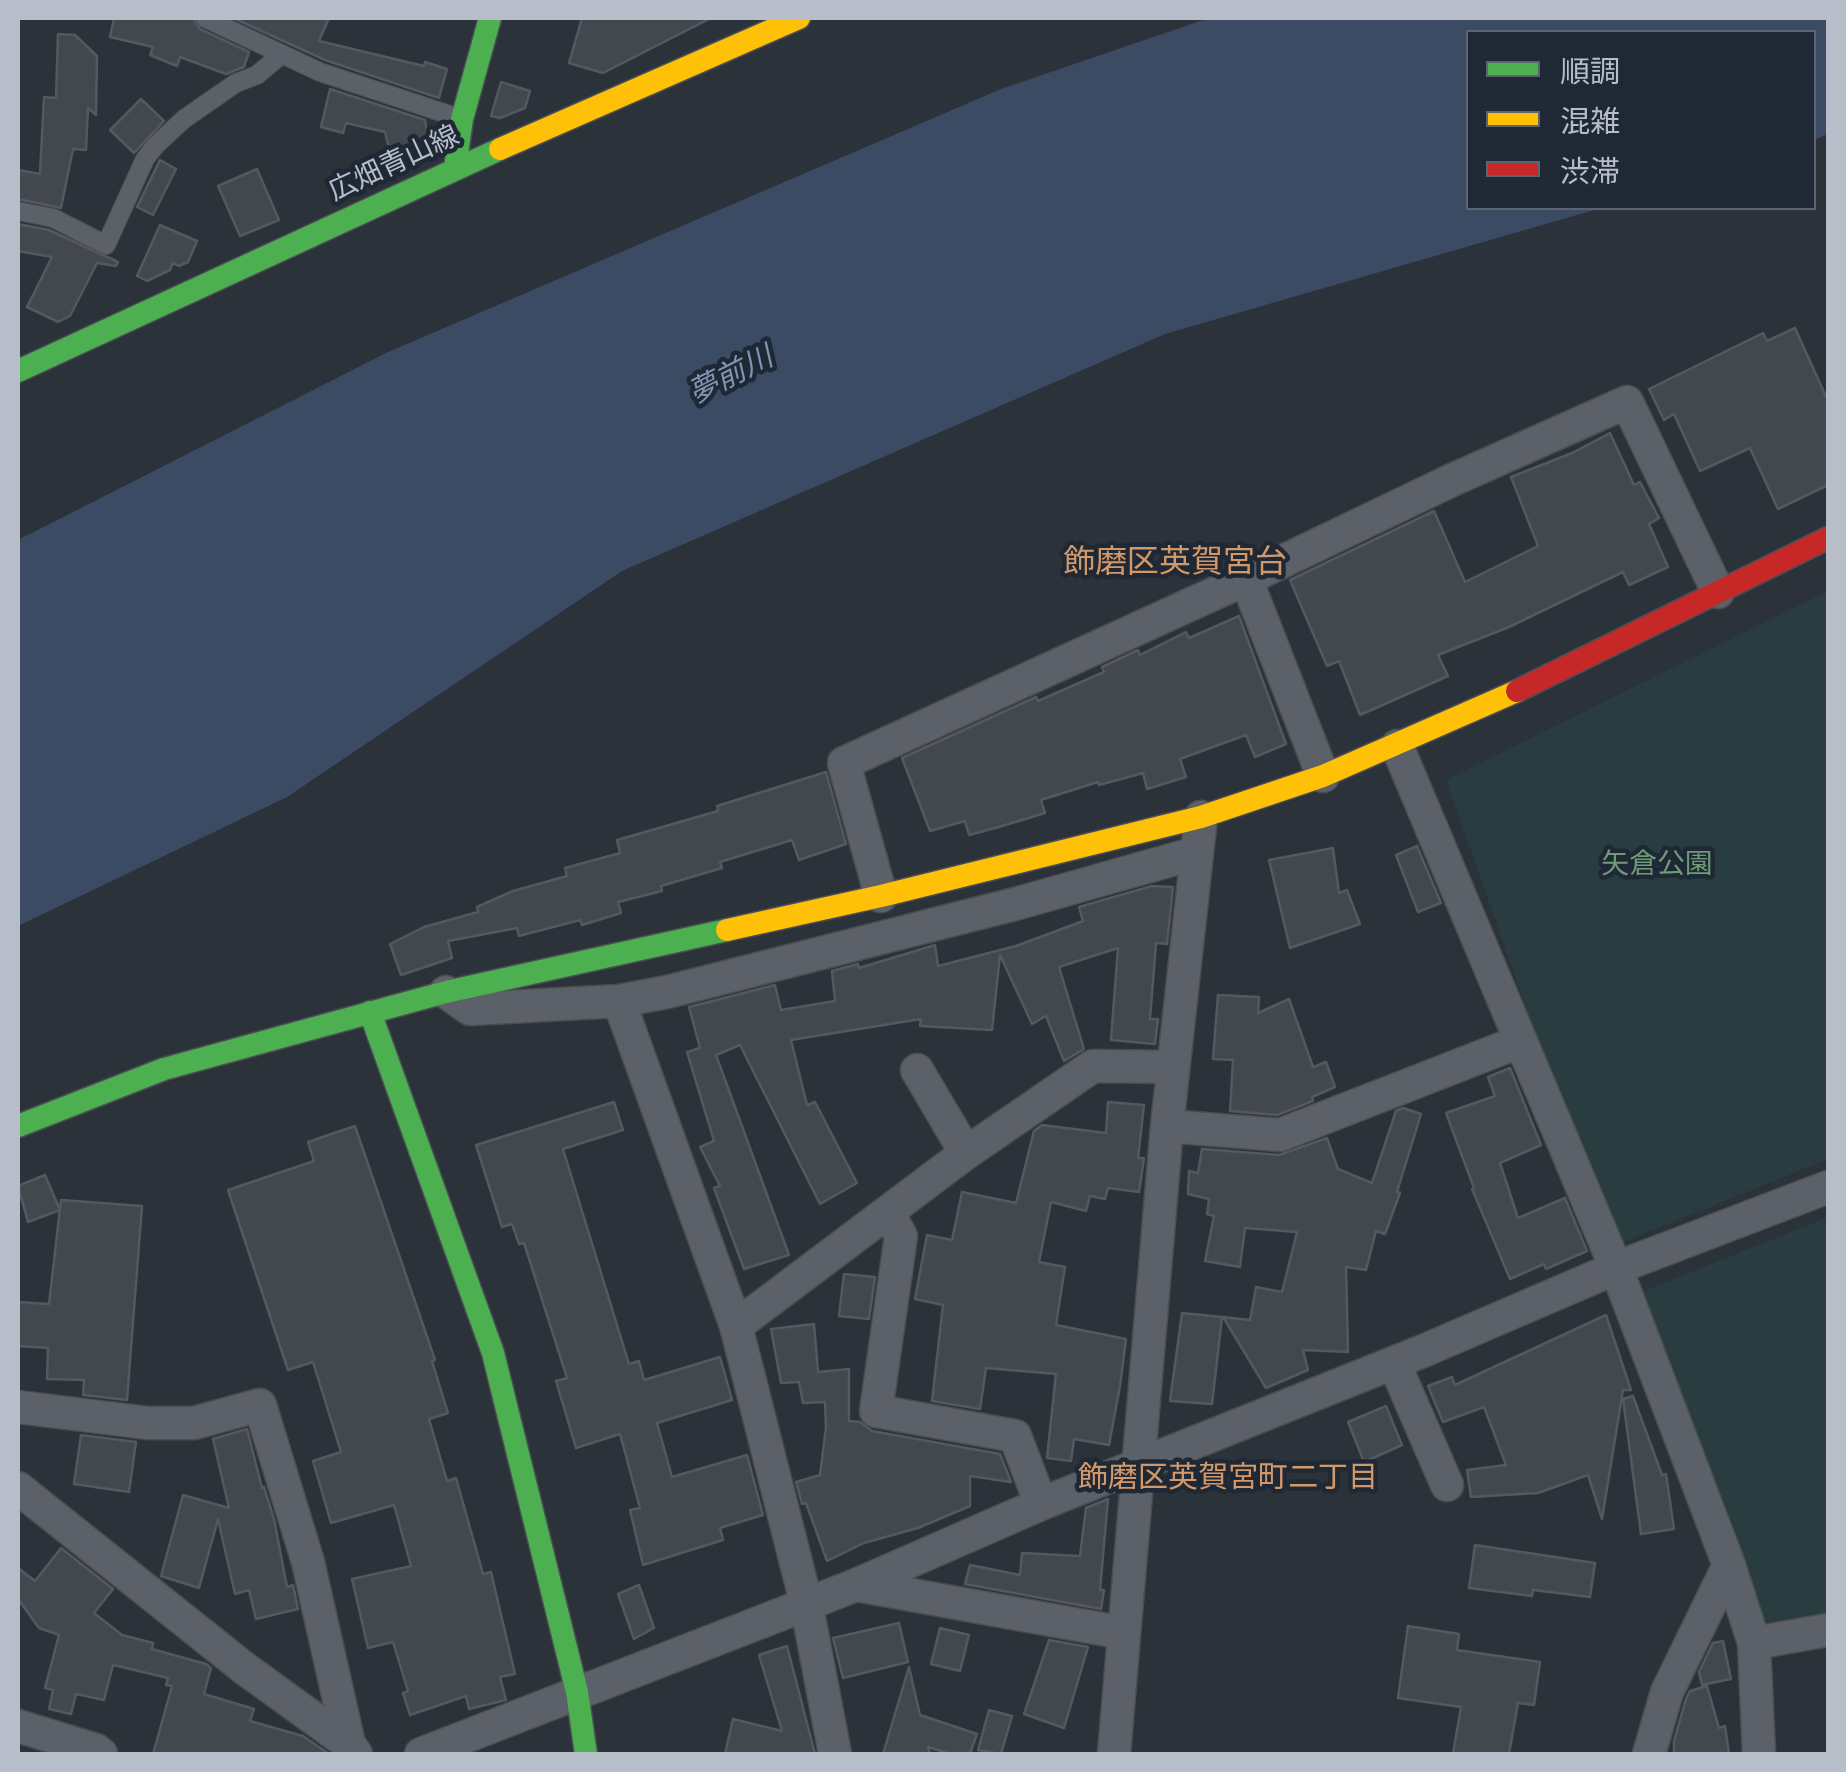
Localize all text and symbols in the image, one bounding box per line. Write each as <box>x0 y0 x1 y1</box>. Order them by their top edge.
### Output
legend <box>1466 30 1816 210</box>
text: 順調 <box>1560 51 1620 90</box>
text: 混雑 <box>1560 101 1620 140</box>
street label: 広畑青山線 <box>323 119 465 209</box>
text: 渋滞 <box>1560 151 1620 190</box>
water label: 夢前川 <box>683 340 779 412</box>
district label: 飾磨区英賀宮台 <box>1063 544 1287 582</box>
park label: 矢倉公園 <box>1601 848 1713 882</box>
district label: 飾磨区英賀宮町二丁目 <box>1078 1460 1378 1496</box>

